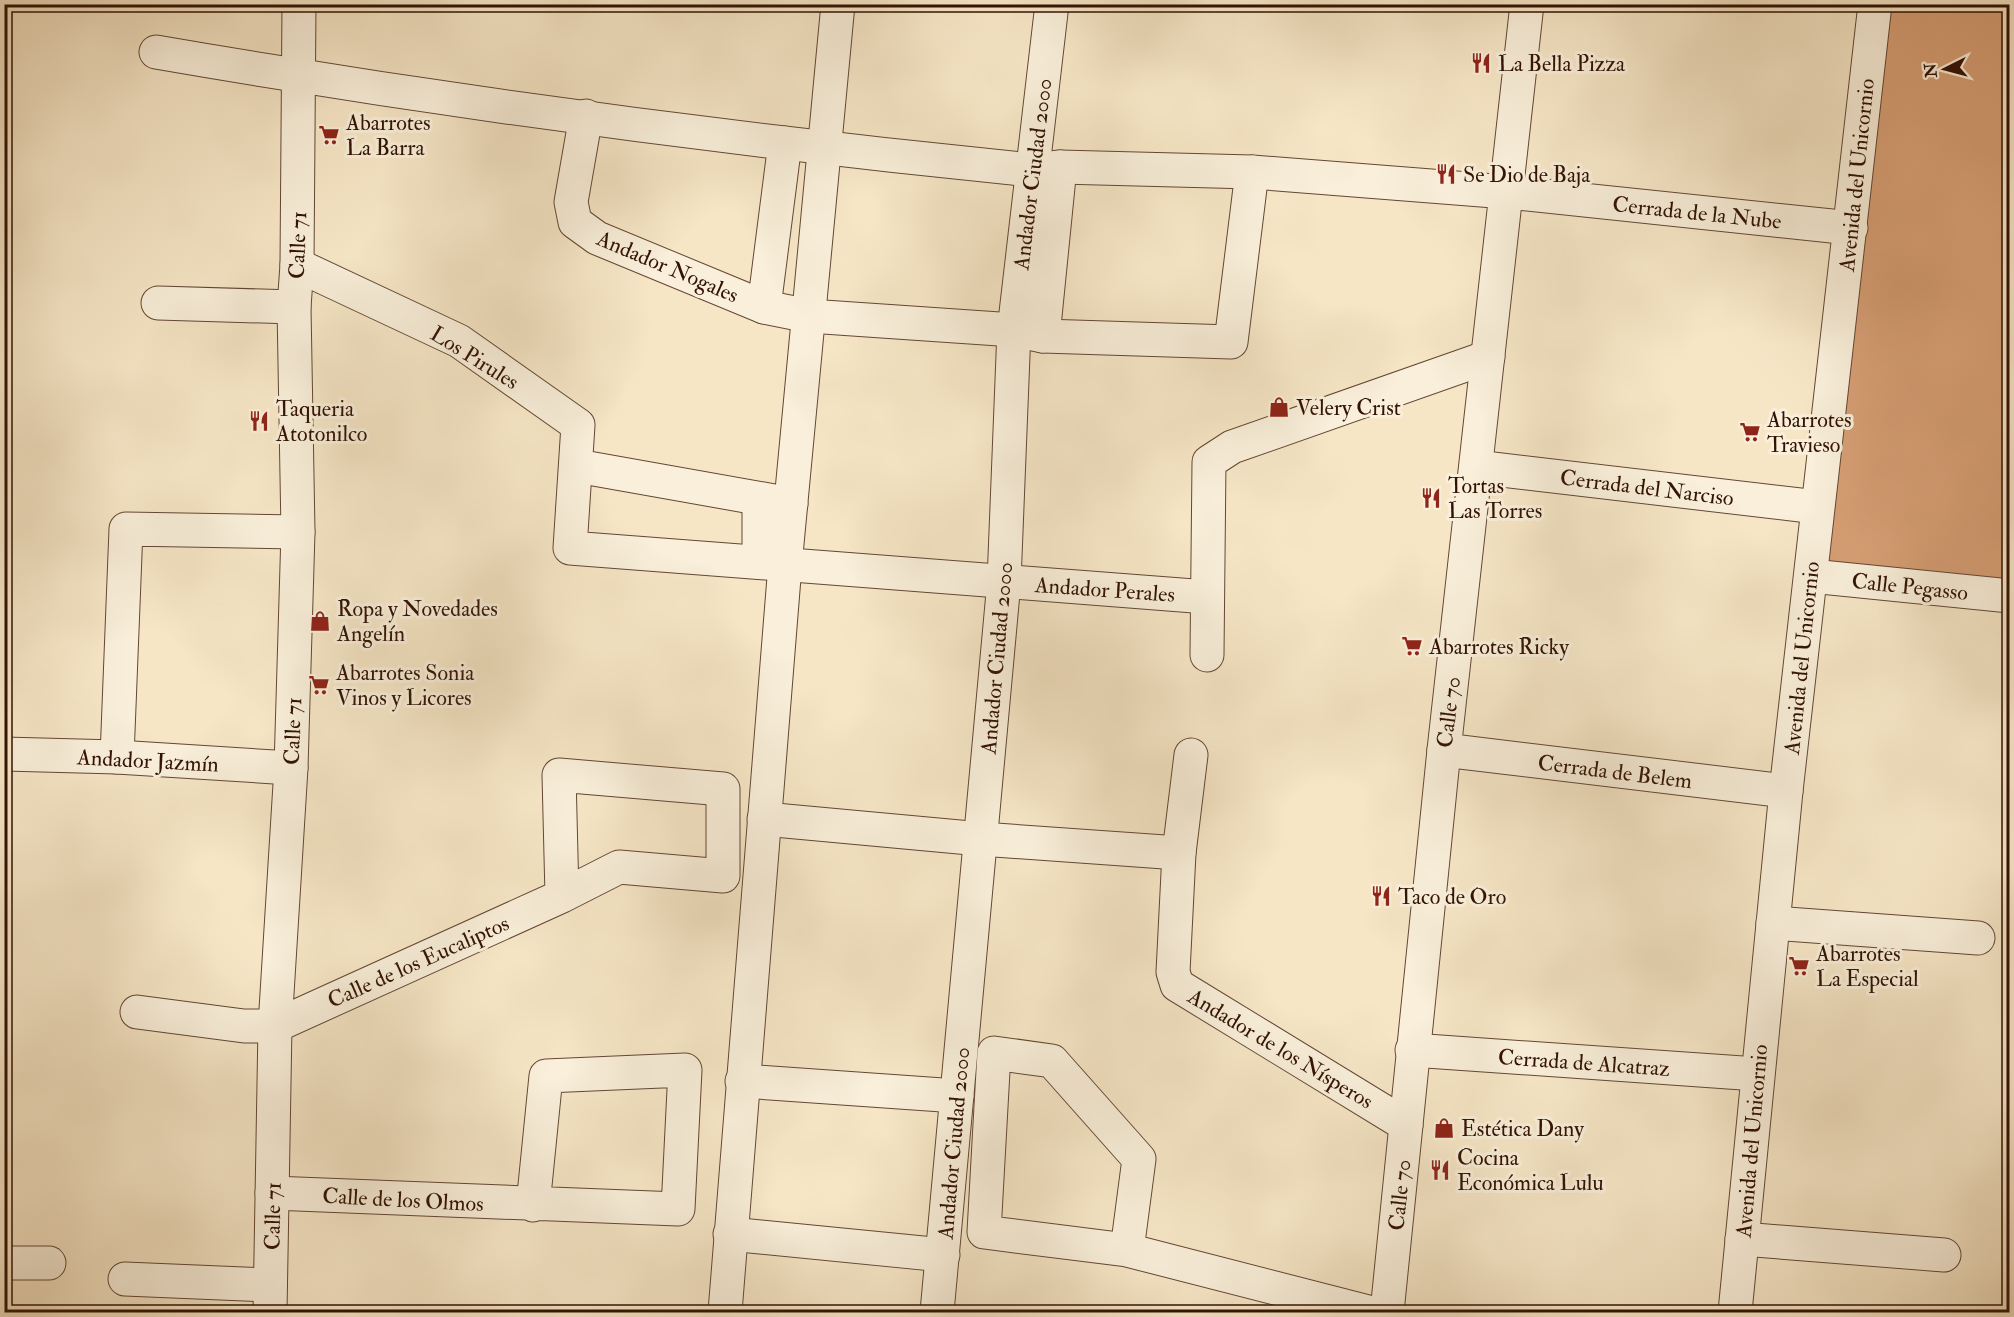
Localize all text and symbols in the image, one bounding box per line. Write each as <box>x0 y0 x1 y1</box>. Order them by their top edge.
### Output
north arrow <box>1915 39 1975 99</box>
place label: La Bella Pizza <box>1498 50 1626 78</box>
restaurant icon: La Bella Pizza <box>1469 51 1493 75</box>
text: N <box>1920 62 1942 80</box>
street label: Andador Ciudad 2000 <box>1007 77 1059 272</box>
street label: Avenida del Unicornio <box>1833 77 1881 274</box>
place label: Abarrotes La Barra <box>345 109 431 162</box>
supermarket icon: Abarrotes La Barra <box>317 123 341 147</box>
place label: Se Dio de Baja <box>1463 161 1591 189</box>
restaurant icon: Se Dio de Baja <box>1434 162 1458 186</box>
street label: Cerrada de la Nube <box>1611 190 1783 236</box>
street label: Calle 71 <box>283 211 313 280</box>
street label: Andador Nogales <box>592 224 743 309</box>
street label: Los Pirules <box>425 320 524 396</box>
place label: Velery Crist <box>1296 394 1401 422</box>
place label: Taqueria Atotonilco <box>275 395 367 448</box>
shop icon: Velery Crist <box>1267 395 1291 419</box>
place label: Abarrotes Travieso <box>1766 406 1852 459</box>
restaurant icon: Taqueria Atotonilco <box>247 409 271 433</box>
supermarket icon: Abarrotes Travieso <box>1738 420 1762 444</box>
street label: Cerrada del Narciso <box>1558 463 1735 513</box>
place label: Tortas Las Torres <box>1448 472 1542 525</box>
restaurant icon: Tortas Las Torres <box>1419 486 1443 510</box>
street label: Avenida del Unicornio <box>1778 560 1826 757</box>
street label: Andador Ciudad 2000 <box>975 561 1019 756</box>
street label: Calle Pegasso <box>1850 567 1970 607</box>
street label: Andador Perales <box>1033 571 1176 609</box>
place label: Ropa y Novedades Angelín <box>336 595 498 648</box>
shop icon: Ropa y Novedades Angelín <box>308 609 332 633</box>
place label: Abarrotes Ricky <box>1428 633 1569 661</box>
supermarket icon: Abarrotes Ricky <box>1400 634 1424 658</box>
place label: Abarrotes Sonia Vinos y Licores <box>335 659 475 712</box>
supermarket icon: Abarrotes Sonia Vinos y Licores <box>307 673 331 697</box>
street label: Calle 70 <box>1431 675 1467 749</box>
street label: Calle 71 <box>278 697 308 766</box>
street label: Andador Jazmín <box>75 743 219 779</box>
street label: Cerrada de Belem <box>1536 749 1694 795</box>
place label: Taco de Oro <box>1398 883 1506 911</box>
restaurant icon: Taco de Oro <box>1369 884 1393 908</box>
street label: Calle de los Eucaliptos <box>323 909 514 1015</box>
place label: Abarrotes La Especial <box>1815 940 1919 994</box>
supermarket icon: Abarrotes La Especial <box>1787 954 1811 978</box>
street label: Andador de los Nísperos <box>1181 982 1378 1116</box>
street label: Cerrada de Alcatraz <box>1497 1043 1671 1083</box>
street label: Avenida del Unicornio <box>1730 1043 1774 1240</box>
street label: Andador Ciudad 2000 <box>932 1046 976 1241</box>
place label: Estética Dany <box>1461 1115 1584 1143</box>
shop icon: Estética Dany <box>1432 1116 1456 1140</box>
place label: Cocina Económica Lulu <box>1457 1144 1604 1197</box>
street label: Calle 70 <box>1382 1158 1418 1232</box>
restaurant icon: Cocina Económica Lulu <box>1428 1158 1452 1182</box>
street label: Calle 71 <box>258 1182 288 1250</box>
street label: Calle de los Olmos <box>322 1182 484 1218</box>

